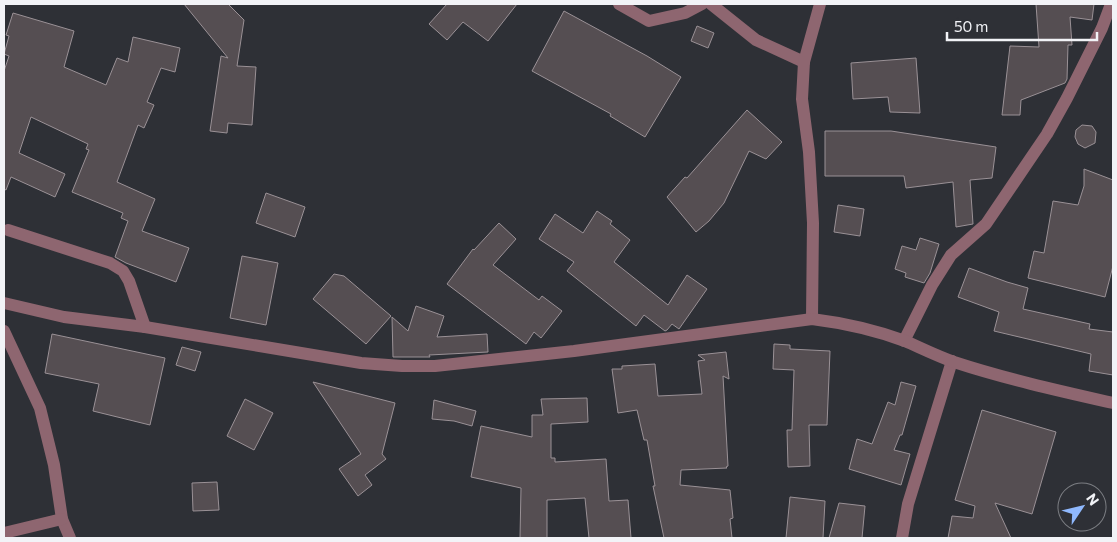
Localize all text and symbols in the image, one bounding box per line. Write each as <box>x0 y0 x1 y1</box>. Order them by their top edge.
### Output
scale bar <box>947 10 1097 42</box>
text: 50 m <box>954 17 988 35</box>
north arrow <box>1057 482 1107 532</box>
text: N <box>1083 490 1103 508</box>

